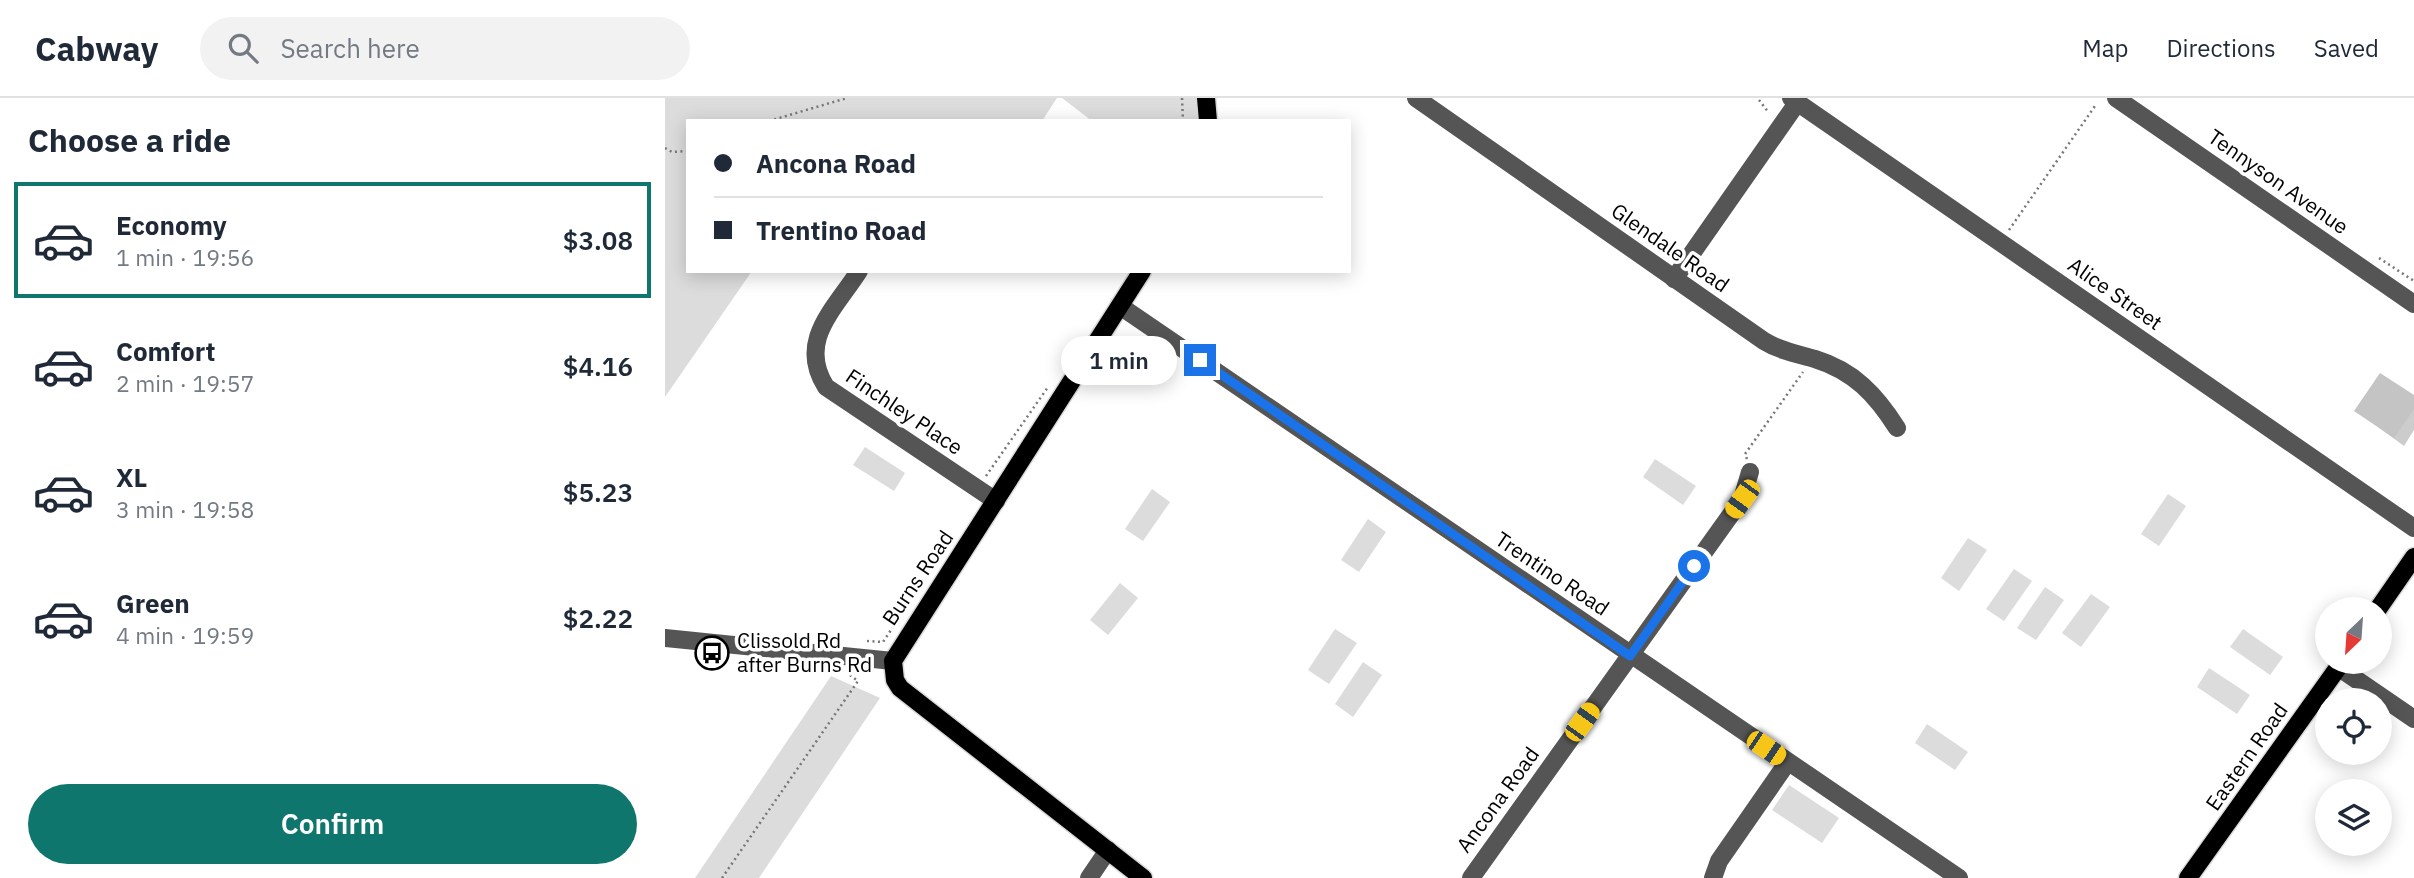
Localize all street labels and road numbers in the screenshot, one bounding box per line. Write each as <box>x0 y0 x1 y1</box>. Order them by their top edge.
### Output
street label: Tennyson Avenue <box>2203 122 2354 240</box>
street label: Glendale Road <box>1606 196 1735 298</box>
street label: Alice Street <box>2063 250 2168 336</box>
street label: Finchley Place <box>841 362 969 461</box>
street label: Burns Road <box>875 525 959 630</box>
street label: Trentino Road <box>1490 525 1615 622</box>
street label: Eastern Road <box>2199 697 2294 816</box>
street label: Ancona Road <box>1449 741 1545 858</box>

